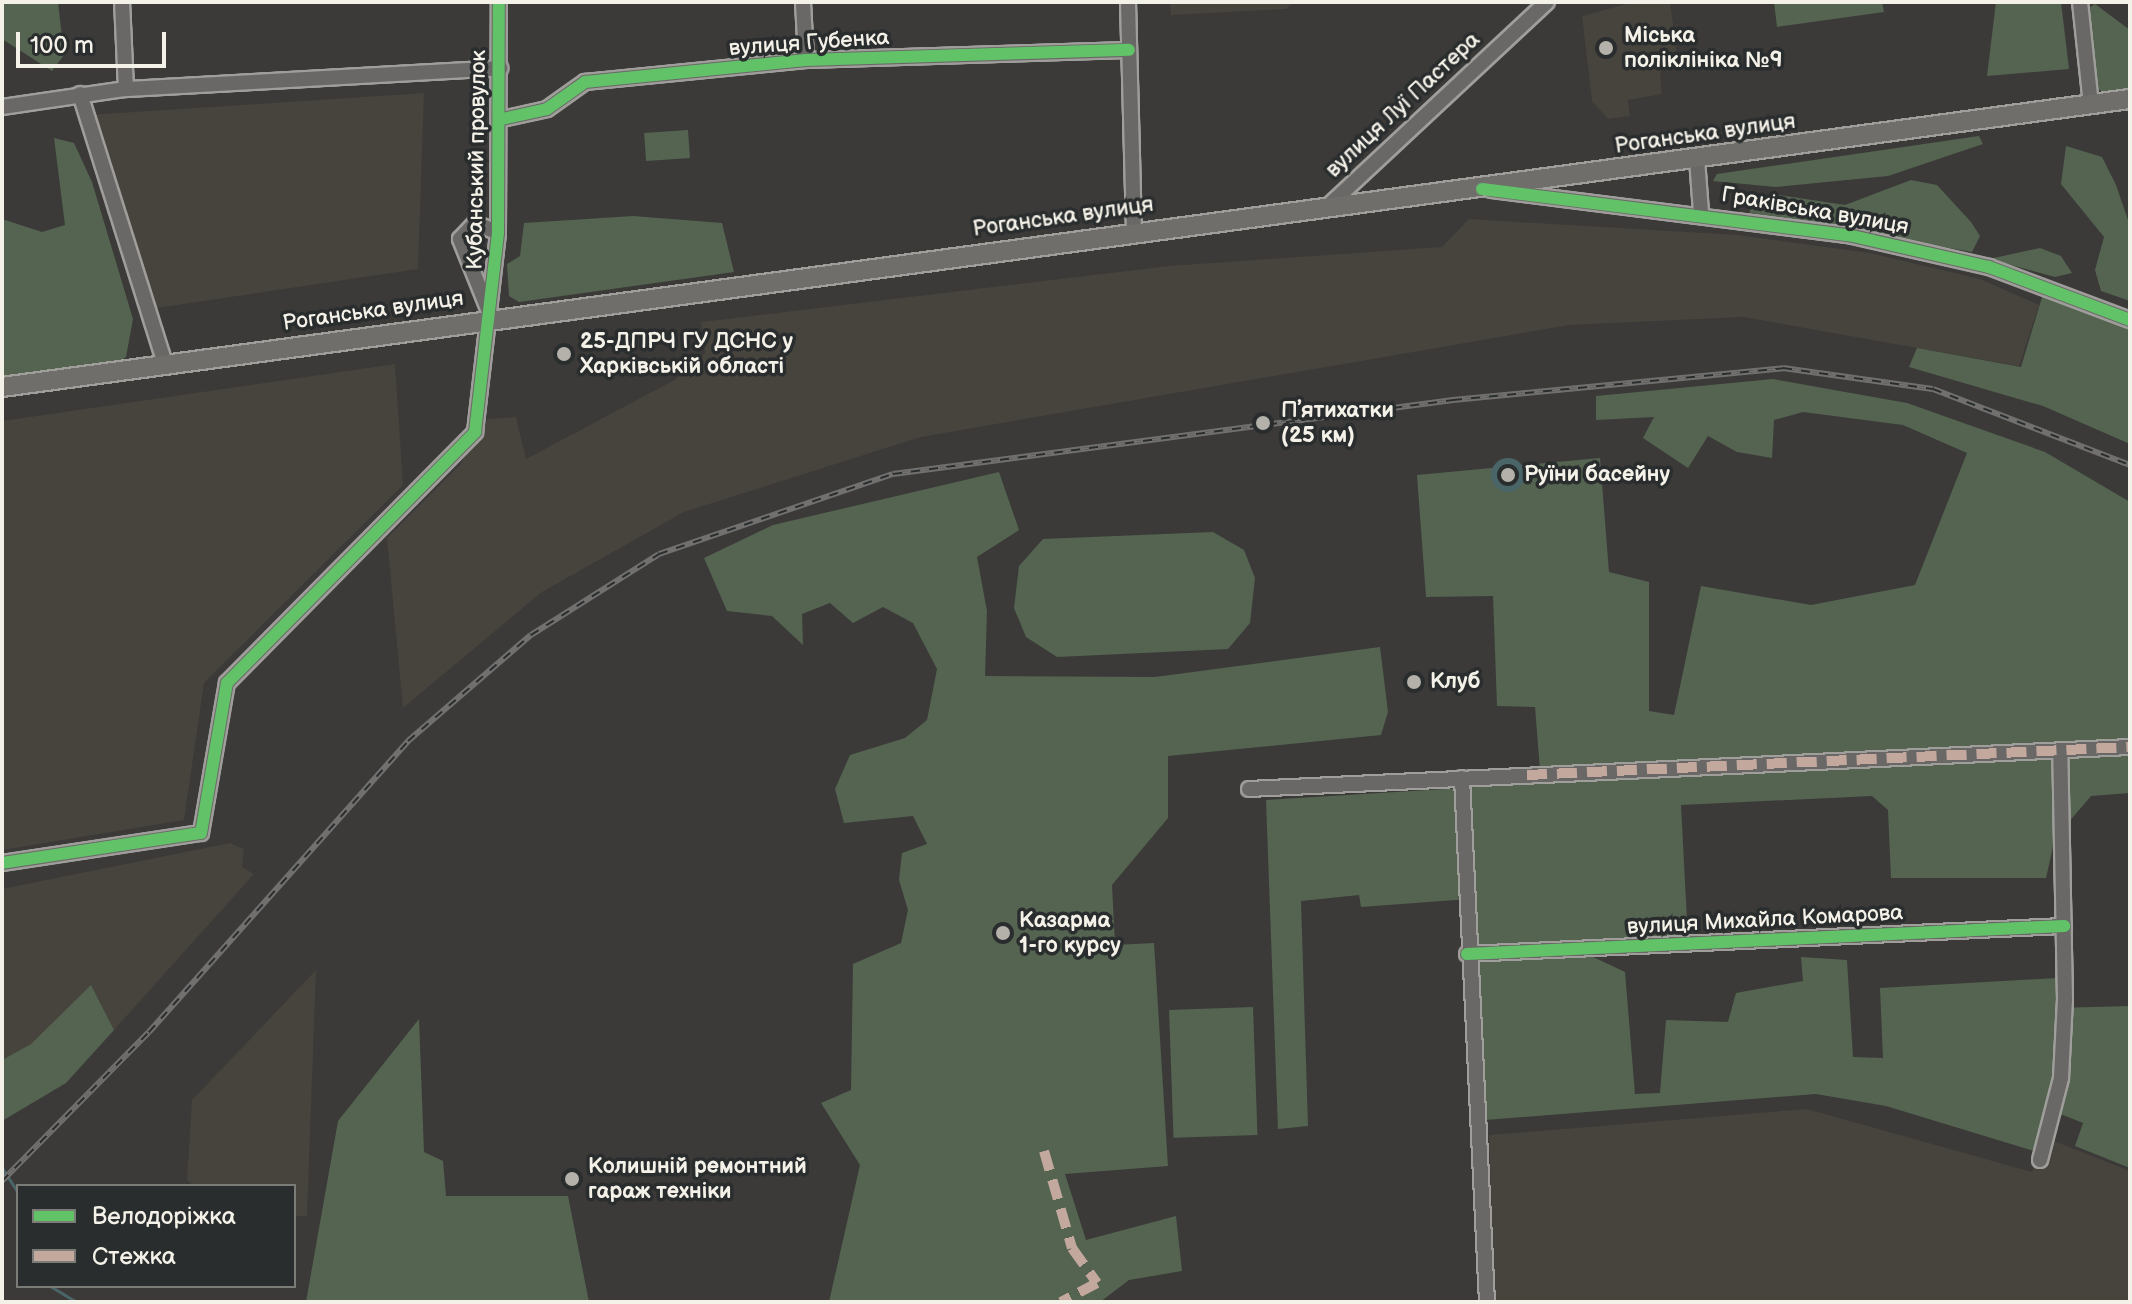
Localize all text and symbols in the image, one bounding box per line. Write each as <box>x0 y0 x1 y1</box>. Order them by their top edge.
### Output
scale bar <box>20 16 170 66</box>
place label: Міська поліклініка №9 <box>1624 22 1783 74</box>
street label: вулиця Губенка <box>728 24 890 62</box>
street label: вулиця Луї Пастера <box>1320 27 1486 183</box>
text: 100 m <box>30 31 94 60</box>
marker: Міська поліклініка №9 <box>1595 37 1617 59</box>
street label: Кубанський провулок <box>462 50 492 270</box>
street label: Роганська вулиця <box>1613 108 1797 160</box>
street label: Граківська вулиця <box>1719 182 1911 240</box>
street label: Роганська вулиця <box>971 191 1155 243</box>
street label: Роганська вулиця <box>281 285 465 337</box>
place label: 25-ДПРЧ ГУ ДСНС у Харківській області <box>580 328 793 380</box>
marker: 25-ДПРЧ ГУ ДСНС у Харківській області <box>555 345 573 363</box>
place label: Пʼятихатки (25 км) <box>1281 397 1394 448</box>
marker: Пʼятихатки (25 км) <box>1252 412 1274 434</box>
place label: Руїни басейну <box>1524 462 1670 488</box>
marker: Руїни басейну <box>1499 466 1517 484</box>
place label: Клуб <box>1430 669 1481 695</box>
marker: Клуб <box>1405 673 1423 691</box>
street label: вулиця Михайла Комарова <box>1626 900 1904 940</box>
place label: Казарма 1-го курсу <box>1019 907 1121 958</box>
marker: Казарма 1-го курсу <box>994 924 1012 942</box>
place label: Колишній ремонтний гараж техніки <box>588 1153 807 1204</box>
marker: Колишній ремонтний гараж техніки <box>563 1170 581 1188</box>
legend <box>16 1184 296 1288</box>
text: Велодоріжка <box>92 1202 236 1231</box>
text: Стежка <box>92 1242 176 1271</box>

